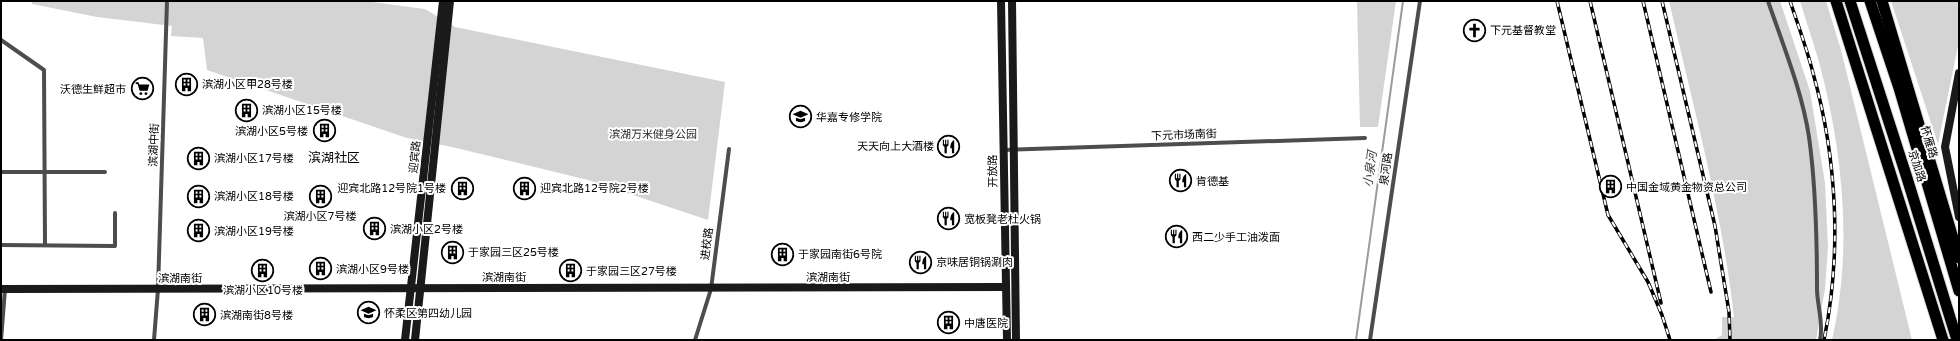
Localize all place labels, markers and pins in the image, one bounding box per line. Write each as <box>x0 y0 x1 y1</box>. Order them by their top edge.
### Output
church icon: 下元基督教堂 <box>1462 17 1488 43</box>
place label: 下元基督教堂 <box>1490 24 1556 37</box>
building icon: 滨湖小区甲28号楼 <box>174 71 200 97</box>
supermarket icon: 沃德生鲜超市 <box>129 76 155 102</box>
place label: 滨湖小区甲28号楼 <box>202 78 293 91</box>
place label: 沃德生鲜超市 <box>60 83 126 96</box>
building icon: 滨湖小区15号楼 <box>233 97 259 123</box>
place label: 滨湖小区15号楼 <box>262 104 342 117</box>
school or university icon: 华嘉专修学院 <box>787 104 813 130</box>
place label: 华嘉专修学院 <box>816 111 882 124</box>
building icon: 滨湖小区5号楼 <box>311 118 337 144</box>
place label: 滨湖小区5号楼 <box>235 125 308 138</box>
restaurant icon: 天天向上大酒楼 <box>936 133 962 159</box>
place label: 天天向上大酒楼 <box>857 140 934 153</box>
building icon: 滨湖小区17号楼 <box>186 145 212 171</box>
place label: 滨湖小区17号楼 <box>214 152 294 165</box>
restaurant icon: 肯德基 <box>1167 168 1193 194</box>
building icon: 中国金域黄金物资总公司 <box>1597 174 1623 200</box>
building icon: 迎宾北路12号院1号楼 <box>449 175 475 201</box>
building icon: 迎宾北路12号院2号楼 <box>512 175 538 201</box>
place label: 肯德基 <box>1196 175 1229 188</box>
place label: 中国金域黄金物资总公司 <box>1626 181 1747 194</box>
place label: 迎宾北路12号院1号楼 <box>337 182 446 195</box>
place label: 迎宾北路12号院2号楼 <box>540 182 649 195</box>
building icon: 滨湖小区18号楼 <box>186 183 212 209</box>
building icon: 滨湖小区7号楼 <box>307 183 333 209</box>
place label: 滨湖小区18号楼 <box>214 190 294 203</box>
restaurant icon: 宽板凳老杜火锅 <box>936 206 962 232</box>
place label: 滨湖小区7号楼 <box>284 210 356 223</box>
place label: 宽板凳老杜火锅 <box>964 213 1041 226</box>
building icon: 滨湖小区2号楼 <box>362 216 388 242</box>
building icon: 滨湖小区19号楼 <box>186 218 212 244</box>
place label: 滨湖小区2号楼 <box>390 223 463 236</box>
restaurant icon: 西二少手工油泼面 <box>1163 224 1189 250</box>
place label: 滨湖小区19号楼 <box>214 225 294 238</box>
place label: 西二少手工油泼面 <box>1192 231 1280 244</box>
building icon: 于家园三区25号楼 <box>439 239 465 265</box>
building icon: 于家园南街6号院 <box>769 241 795 267</box>
place label: 于家园三区25号楼 <box>468 246 559 259</box>
place label: 于家园南街6号院 <box>798 248 882 261</box>
restaurant icon: 京味居铜锅涮肉 <box>908 249 934 275</box>
building icon: 滨湖小区9号楼 <box>307 256 333 282</box>
place label: 京味居铜锅涮肉 <box>936 256 1013 269</box>
building icon: 滨湖小区10号楼 <box>250 257 276 283</box>
building icon: 于家园三区27号楼 <box>557 258 583 284</box>
place label: 滨湖小区9号楼 <box>336 263 409 276</box>
place label: 于家园三区27号楼 <box>586 265 677 278</box>
place label: 滨湖小区10号楼 <box>223 284 303 297</box>
school or university icon: 怀柔区第四幼儿园 <box>356 300 382 326</box>
building icon: 滨湖南街8号楼 <box>192 302 218 328</box>
place label: 怀柔区第四幼儿园 <box>384 307 472 320</box>
place label: 滨湖南街8号楼 <box>220 309 293 322</box>
building icon: 中唐医院 <box>936 310 962 336</box>
place label: 中唐医院 <box>964 317 1008 330</box>

